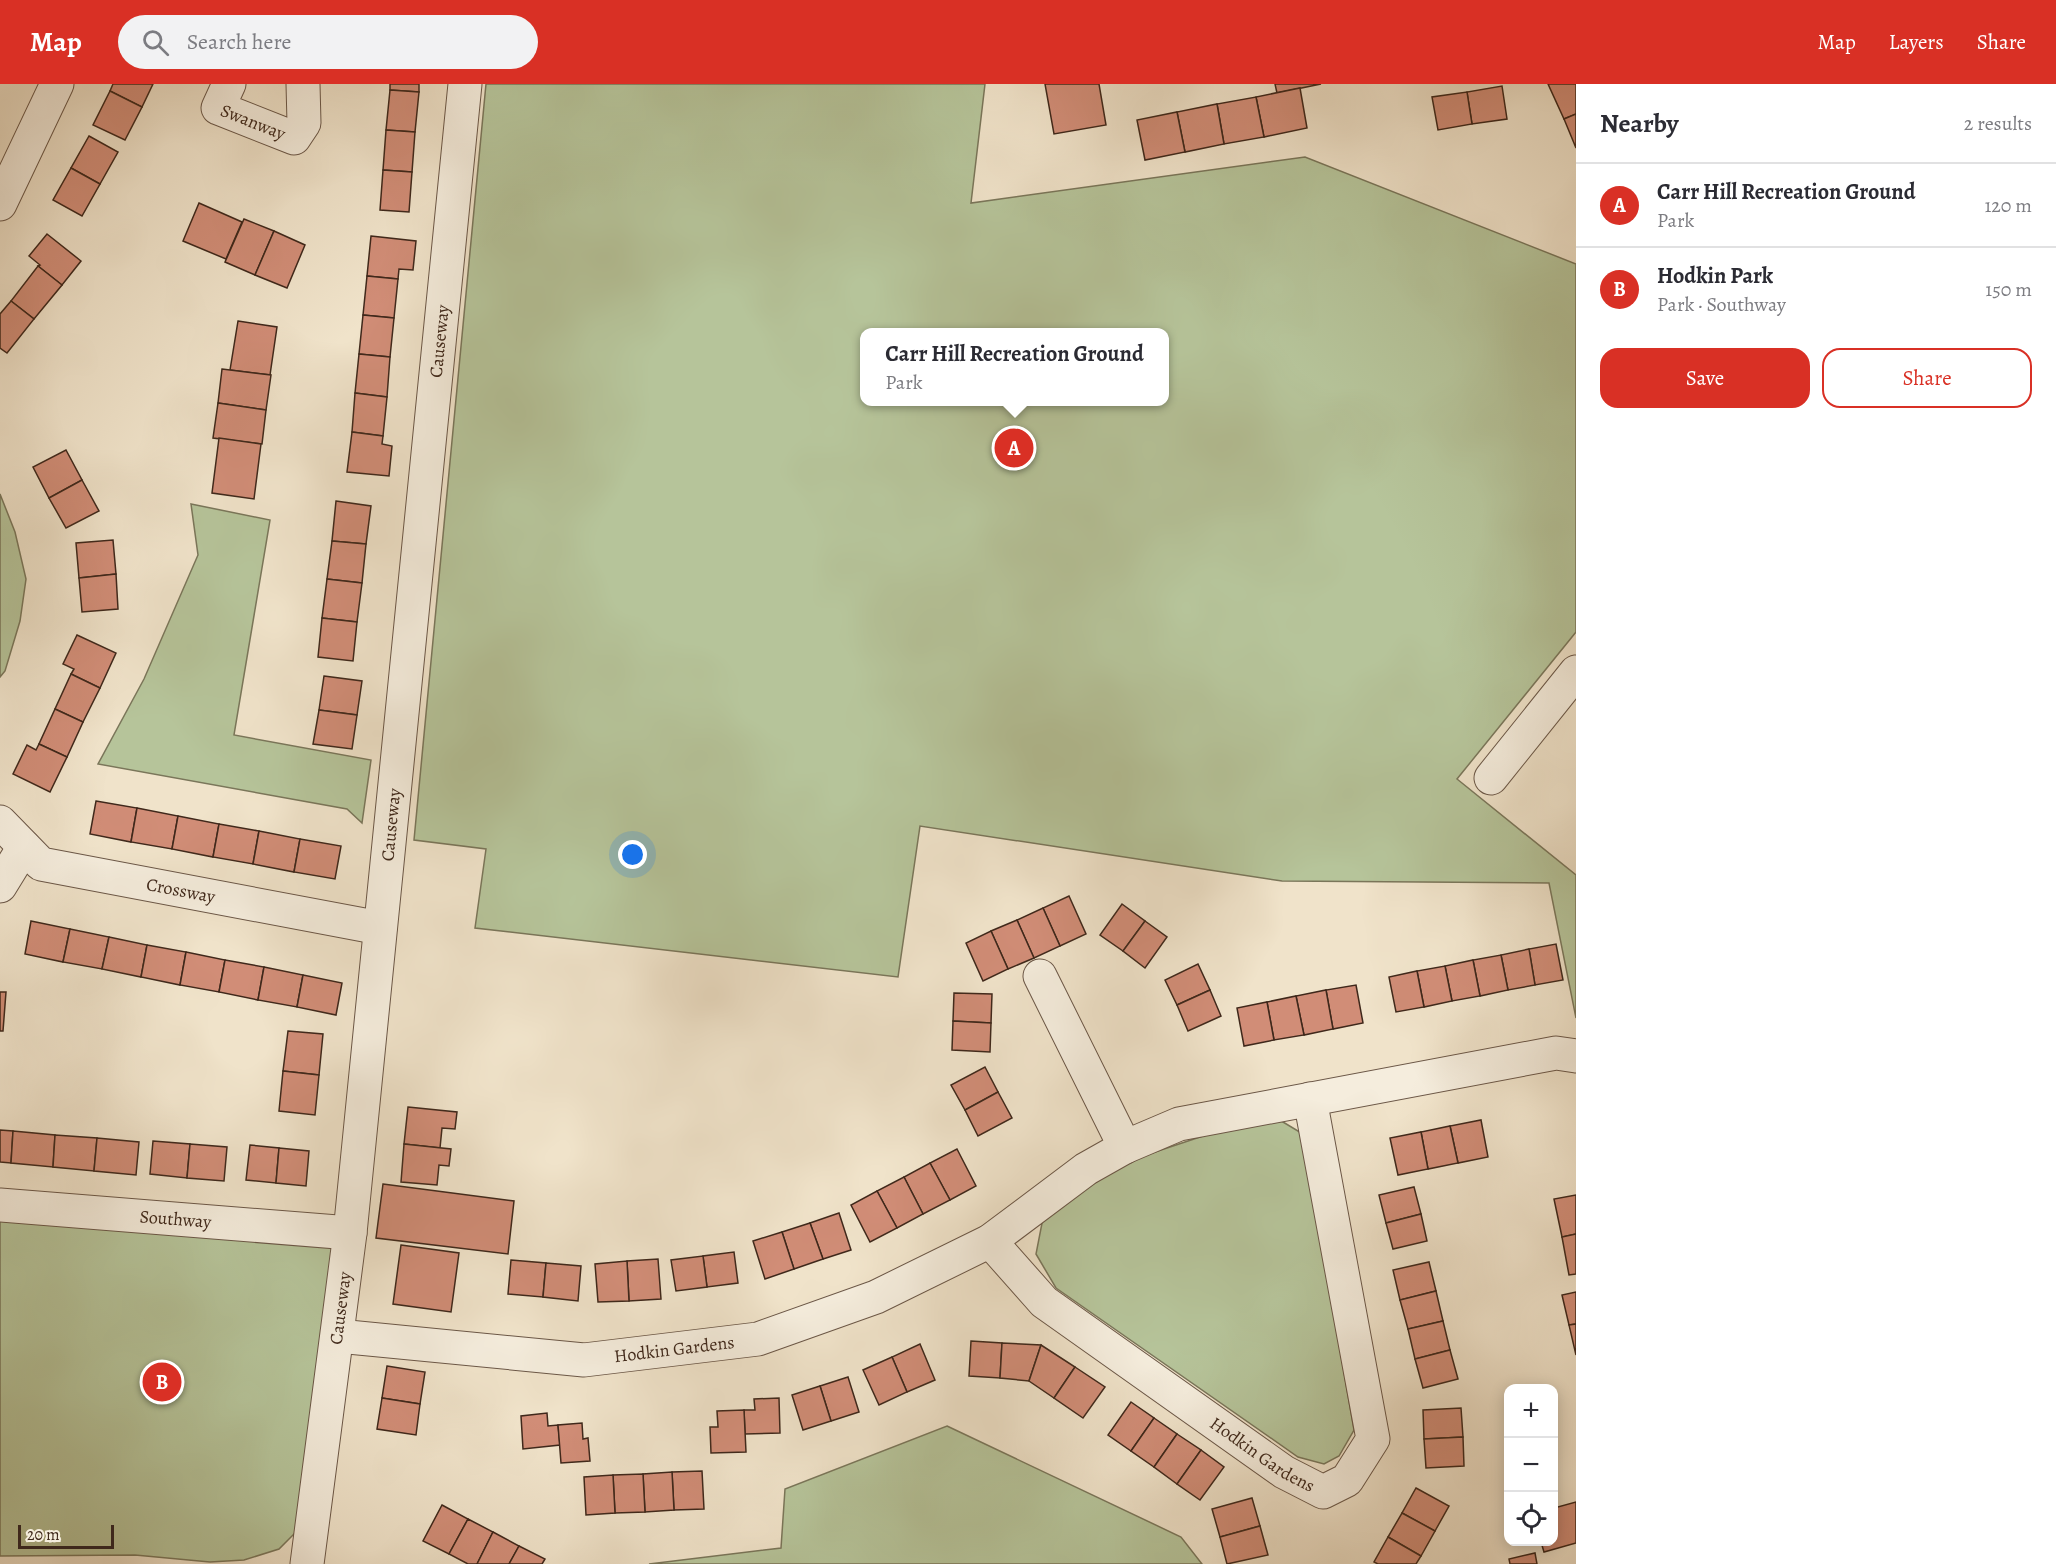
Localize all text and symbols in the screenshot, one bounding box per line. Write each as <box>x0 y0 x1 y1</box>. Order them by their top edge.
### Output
search box <box>118 15 538 69</box>
text: Map <box>30 23 82 61</box>
icon: search <box>139 26 172 59</box>
text: Search here <box>187 27 291 57</box>
text: Map <box>1817 28 1856 56</box>
text: Layers <box>1889 28 1944 56</box>
text: Share <box>1977 28 2026 56</box>
street label: Swanway <box>217 98 290 146</box>
text: Nearby <box>1600 106 1679 141</box>
text: 2 results <box>1964 110 2032 137</box>
text: Carr Hill Recreation Ground <box>1657 177 1916 207</box>
text: A <box>1613 192 1626 219</box>
text: 120 m <box>1984 192 2032 219</box>
text: Park <box>1657 207 1695 234</box>
text: Hodkin Park <box>1657 261 1773 291</box>
text: B <box>1613 276 1626 303</box>
text: 150 m <box>1985 276 2032 303</box>
text: Park · Southway <box>1657 291 1786 318</box>
street label: Causeway <box>424 303 455 379</box>
popup <box>860 328 1169 406</box>
text: Carr Hill Recreation Ground <box>885 339 1144 369</box>
button: Save <box>1600 348 1810 408</box>
button: Share <box>1822 348 2032 408</box>
text: Park <box>885 369 923 396</box>
pin: A <box>994 426 1034 470</box>
street label: Causeway <box>375 786 407 862</box>
your location <box>618 840 647 869</box>
street label: Crossway <box>144 872 218 909</box>
street label: Southway <box>139 1204 213 1234</box>
street label: Causeway <box>324 1269 357 1346</box>
street label: Hodkin Gardens <box>613 1330 736 1368</box>
pin: B <box>142 1360 182 1404</box>
map controls <box>1504 1384 1558 1546</box>
button: + <box>1504 1384 1558 1438</box>
street label: Hodkin Gardens <box>1205 1411 1319 1498</box>
button: − <box>1504 1438 1558 1492</box>
button: locate <box>1504 1492 1558 1546</box>
scale bar <box>18 1522 114 1550</box>
text: 20 m <box>27 1524 60 1546</box>

